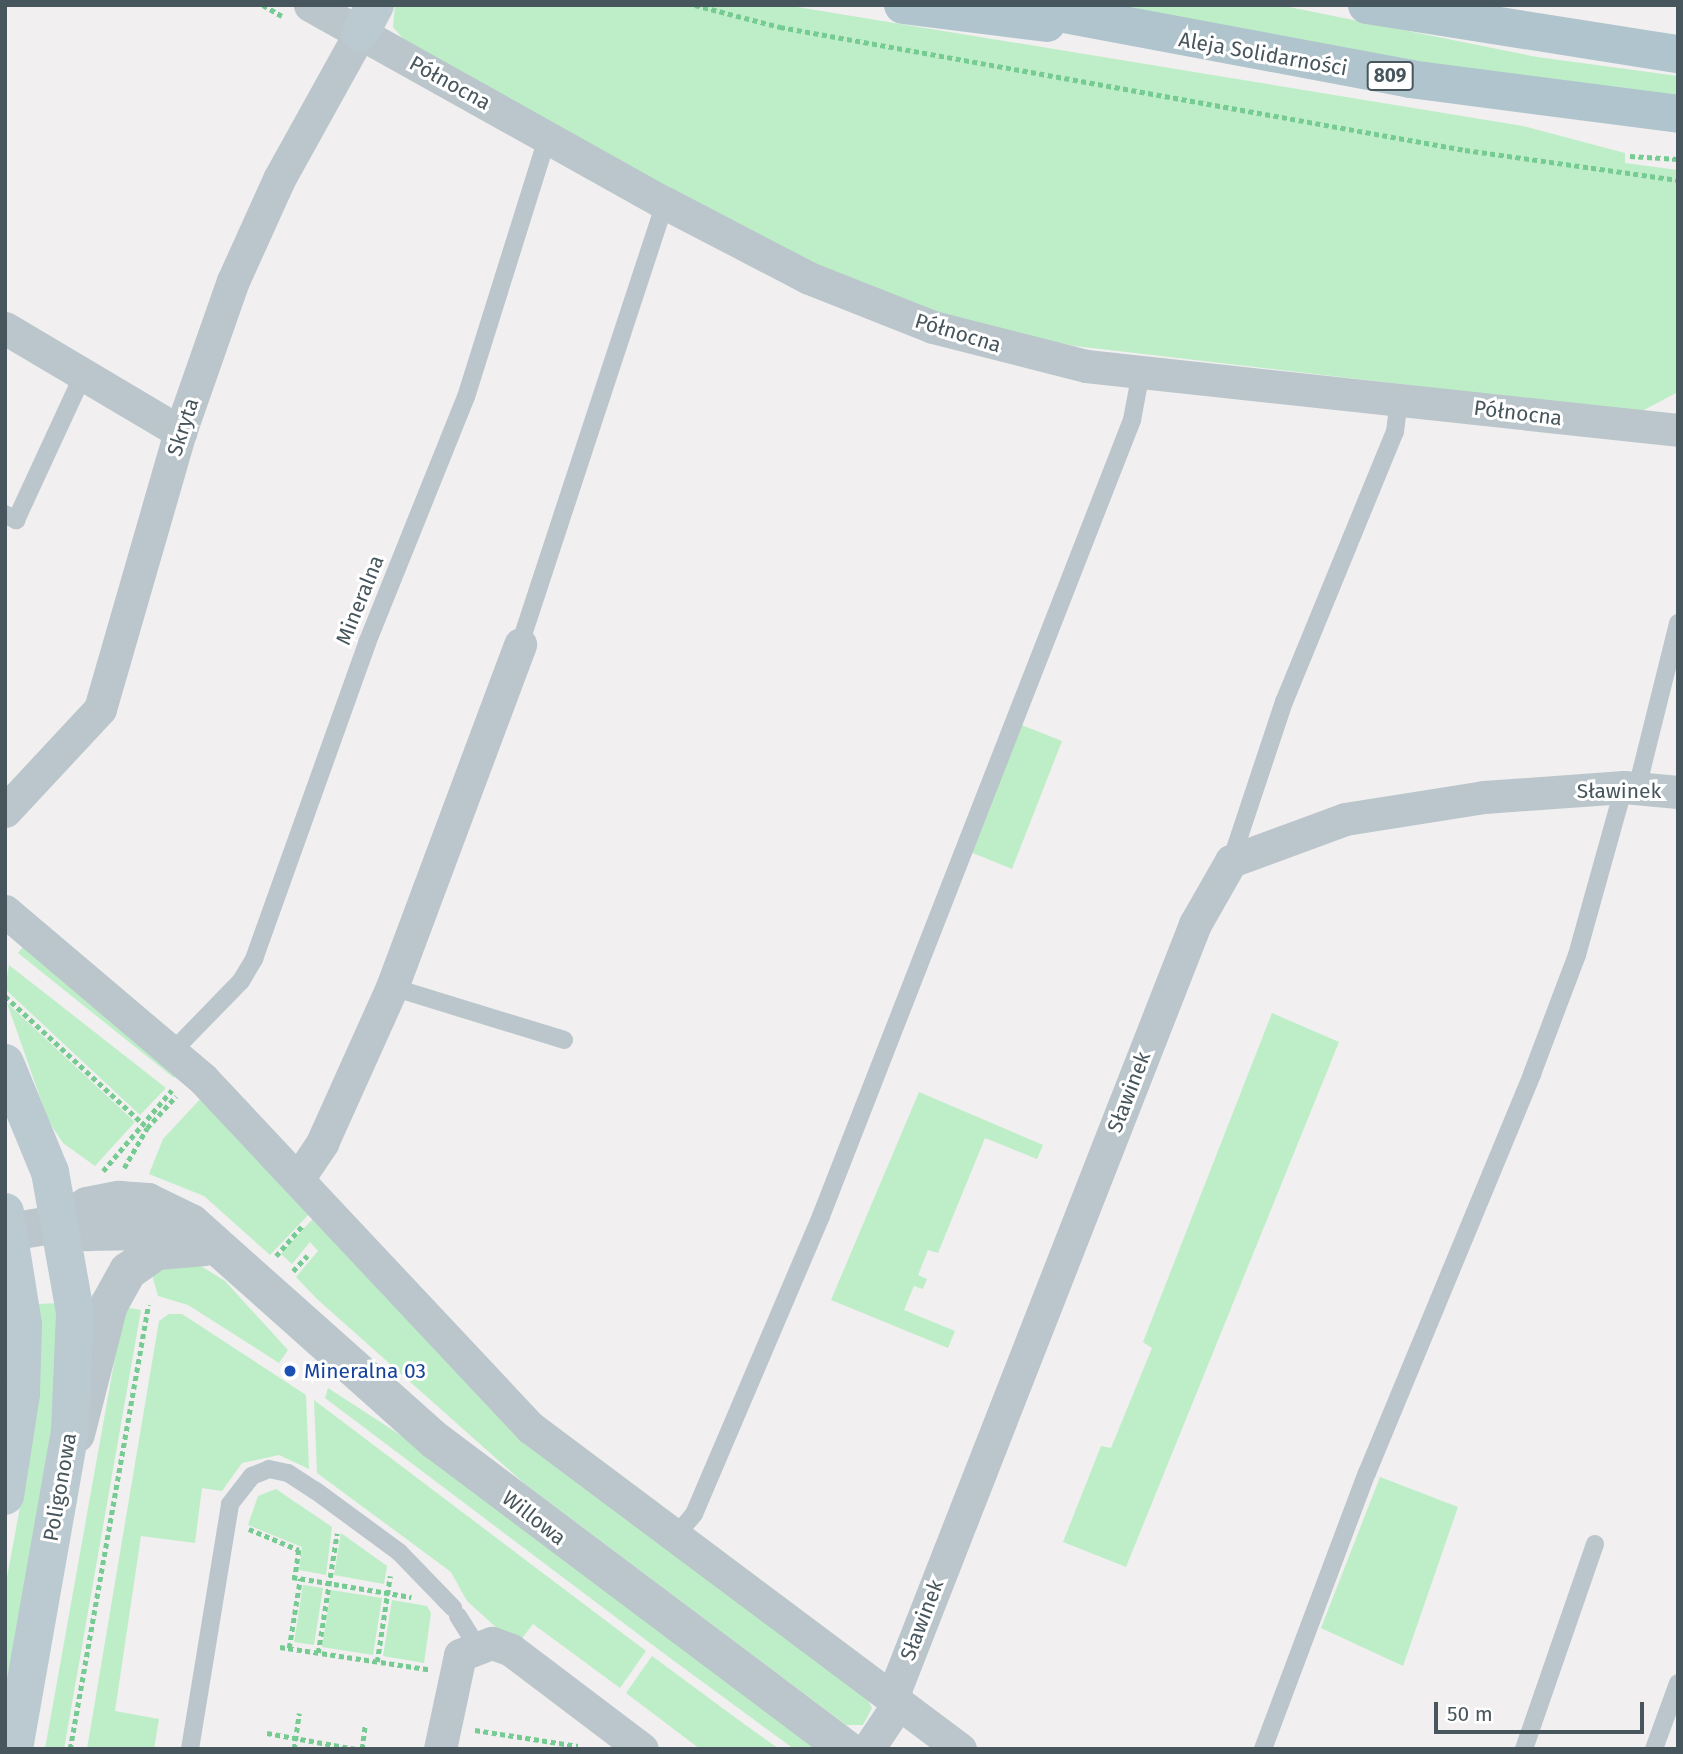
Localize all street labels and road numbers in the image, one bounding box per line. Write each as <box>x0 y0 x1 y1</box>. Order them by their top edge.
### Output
street label: Aleja Solidarności <box>1177 27 1349 81</box>
street label: Północna <box>405 50 495 116</box>
road number: 809 <box>1366 60 1414 92</box>
street label: Północna <box>912 308 1004 358</box>
street label: Skryta <box>162 395 204 459</box>
street label: Północna <box>1472 395 1564 431</box>
street label: Mineralna <box>331 551 389 649</box>
street label: Sławinek <box>1577 778 1661 804</box>
street label: Sławinek <box>1102 1048 1156 1136</box>
street label: Poligonowa <box>38 1431 82 1543</box>
street label: Willowa <box>497 1485 571 1551</box>
street label: Sławinek <box>895 1576 949 1664</box>

